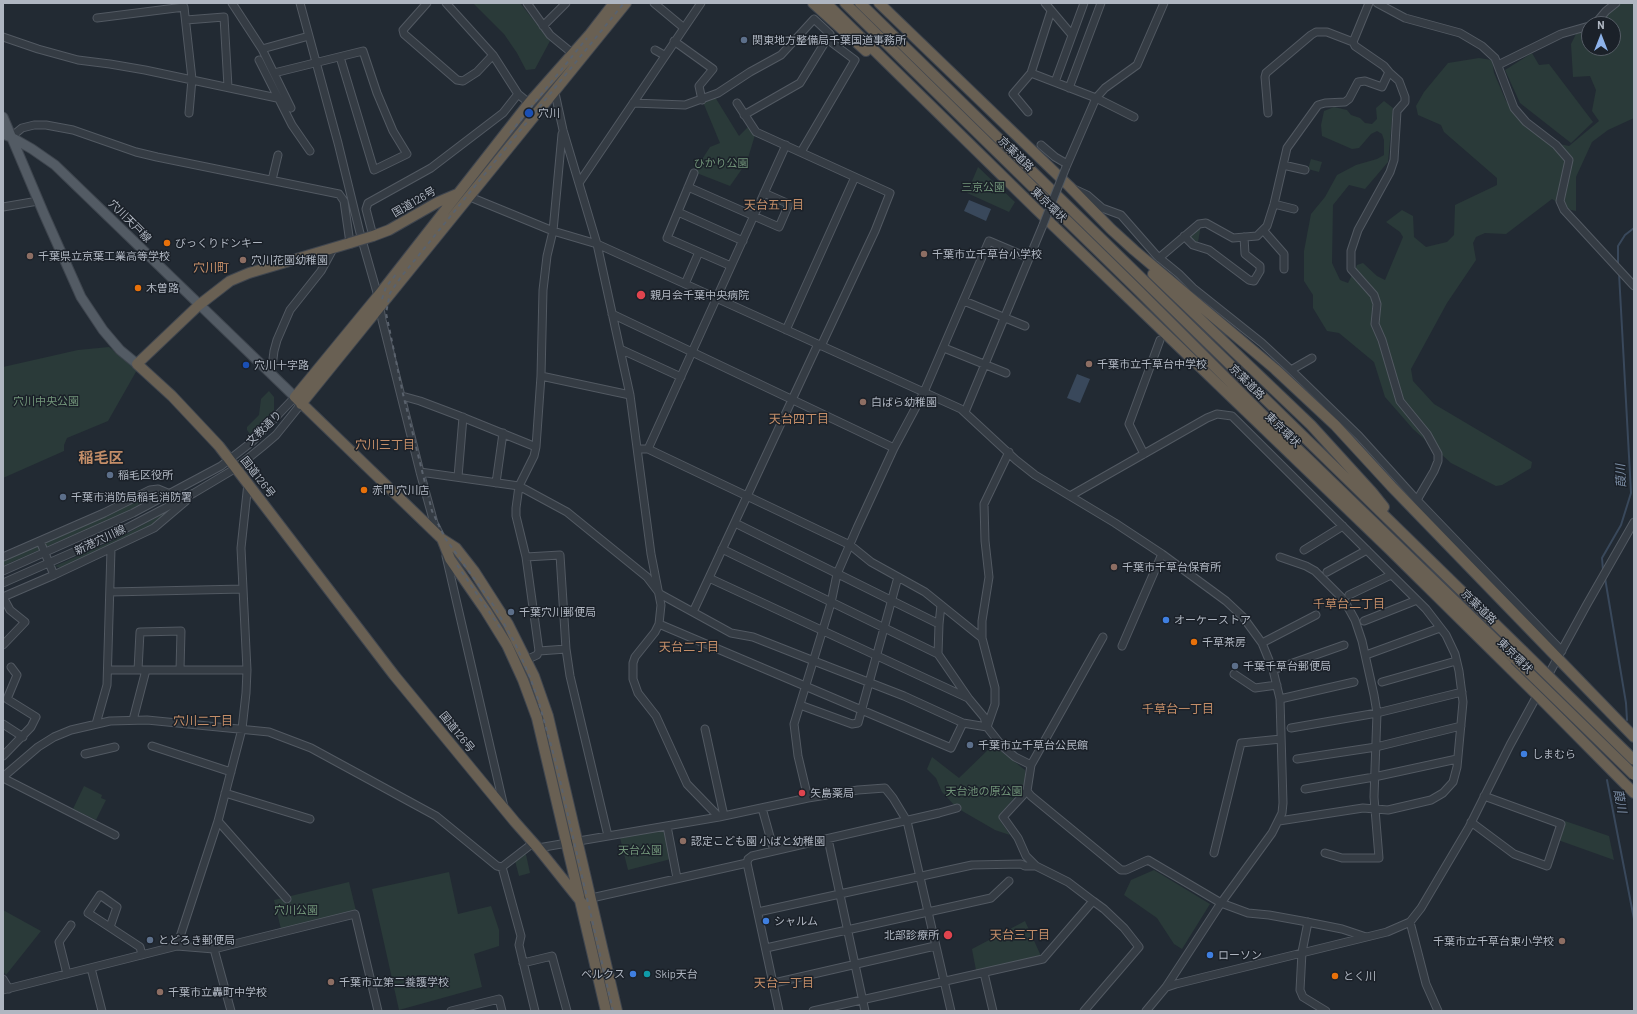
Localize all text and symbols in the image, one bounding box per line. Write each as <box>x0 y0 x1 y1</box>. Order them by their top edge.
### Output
north arrow <box>1581 16 1621 56</box>
text: N <box>1597 18 1605 31</box>
place label: 関東地方整備局千葉国道事務所 <box>752 33 906 47</box>
marker: 関東地方整備局千葉国道事務所 <box>739 35 749 45</box>
place label: 穴川 <box>538 106 560 120</box>
marker: 穴川 <box>523 107 535 119</box>
street label: 京葉道路 <box>996 134 1036 174</box>
park label: ひかり公園 <box>694 156 748 170</box>
park label: 三京公園 <box>961 180 1005 194</box>
street label: 国道126号 <box>390 184 438 220</box>
street label: 東京環状 <box>1029 185 1069 225</box>
street label: 穴川天戸線 <box>106 197 154 245</box>
district label: 天台五丁目 <box>744 198 804 212</box>
place label: びっくりドンキー <box>175 236 263 250</box>
marker: びっくりドンキー <box>162 238 172 248</box>
place label: 千葉市立千草台小学校 <box>932 247 1042 261</box>
place label: 千葉県立京葉工業高等学校 <box>38 249 170 263</box>
marker: 千葉市立千草台小学校 <box>919 249 929 259</box>
marker: 千葉県立京葉工業高等学校 <box>25 251 35 261</box>
place label: 穴川花園幼稚園 <box>251 253 328 267</box>
marker: 穴川花園幼稚園 <box>238 255 248 265</box>
district label: 穴川町 <box>193 261 229 275</box>
place label: 木曽路 <box>146 281 179 295</box>
marker: 木曽路 <box>133 283 143 293</box>
place label: 親月会千葉中央病院 <box>650 288 749 302</box>
marker: 親月会千葉中央病院 <box>635 289 647 301</box>
place label: 千葉市立千草台中学校 <box>1097 357 1207 371</box>
place label: 穴川十字路 <box>254 358 309 372</box>
marker: 千葉市立千草台中学校 <box>1084 359 1094 369</box>
marker: 穴川十字路 <box>241 360 251 370</box>
street label: 京葉道路 <box>1227 362 1267 402</box>
park label: 穴川中央公園 <box>13 394 79 408</box>
place label: 白ばら幼稚園 <box>871 395 937 409</box>
marker: 白ばら幼稚園 <box>858 397 868 407</box>
street label: 文教通り <box>244 408 284 448</box>
street label: 東京環状 <box>1263 410 1303 450</box>
district label: 天台四丁目 <box>769 412 829 426</box>
district label: 穴川三丁目 <box>355 438 415 452</box>
district label: 稲毛区 <box>79 449 123 467</box>
street label: 国道126号 <box>238 454 278 500</box>
water label: 葭川 <box>1613 464 1629 488</box>
place label: 稲毛区役所 <box>118 468 173 482</box>
marker: 稲毛区役所 <box>105 470 115 480</box>
place label: 赤門 穴川店 <box>372 483 429 497</box>
marker: 赤門 穴川店 <box>359 485 369 495</box>
place label: 千葉市消防局稲毛消防署 <box>71 490 192 504</box>
marker: 千葉市消防局稲毛消防署 <box>58 492 68 502</box>
street label: 新港穴川線 <box>72 522 128 558</box>
place label: 千葉市千草台保育所 <box>1122 560 1221 574</box>
marker: 千葉市千草台保育所 <box>1109 562 1119 572</box>
street label: 京葉道路 <box>1459 587 1499 627</box>
district label: 千草台二丁目 <box>1313 597 1385 611</box>
place label: 千葉穴川郵便局 <box>519 605 596 619</box>
marker: 千葉穴川郵便局 <box>506 607 516 617</box>
place label: オーケーストア <box>1174 613 1251 627</box>
marker: オーケーストア <box>1161 615 1171 625</box>
place label: 千草茶房 <box>1202 635 1246 649</box>
street label: 東京環状 <box>1495 636 1535 676</box>
marker: 千草茶房 <box>1189 637 1199 647</box>
district label: 天台二丁目 <box>659 640 719 654</box>
place label: 千葉千草台郵便局 <box>1243 659 1331 673</box>
marker: 千葉千草台郵便局 <box>1230 661 1240 671</box>
district label: 千草台一丁目 <box>1142 702 1214 716</box>
street label: 国道126号 <box>437 709 477 755</box>
district label: 穴川二丁目 <box>173 714 233 728</box>
place label: 千葉市立千草台公民館 <box>978 738 1088 752</box>
marker: 千葉市立千草台公民館 <box>965 740 975 750</box>
place label: しまむら <box>1532 747 1576 761</box>
marker: しまむら <box>1519 749 1529 759</box>
park label: 天台池の原公園 <box>946 784 1022 798</box>
place label: 矢島薬局 <box>810 786 854 800</box>
marker: 矢島薬局 <box>797 788 807 798</box>
water label: 葭川 <box>1611 788 1629 814</box>
place label: 認定こども園 小ばと幼稚園 <box>691 834 825 848</box>
marker: 認定こども園 小ばと幼稚園 <box>678 836 688 846</box>
park label: 天台公園 <box>618 843 662 857</box>
park label: 穴川公園 <box>274 903 318 917</box>
place label: シャルム <box>774 914 818 928</box>
marker: シャルム <box>761 916 771 926</box>
place label: 北部診療所 <box>884 928 939 942</box>
district label: 天台三丁目 <box>990 928 1050 942</box>
marker: 北部診療所 <box>942 929 954 941</box>
place label: とどろき郵便局 <box>158 933 235 947</box>
place label: 千葉市立千草台東小学校 <box>1433 934 1554 948</box>
marker: とどろき郵便局 <box>145 935 155 945</box>
marker: 千葉市立千草台東小学校 <box>1557 936 1567 946</box>
place label: ローソン <box>1218 948 1262 962</box>
marker: ローソン <box>1205 950 1215 960</box>
place label: ベルクス <box>581 967 625 981</box>
place label: Skip天台 <box>655 967 698 981</box>
marker: ベルクス <box>628 969 638 979</box>
marker: Skip天台 <box>642 969 652 979</box>
place label: とく川 <box>1343 969 1376 983</box>
marker: とく川 <box>1330 971 1340 981</box>
place label: 千葉市立第二養護学校 <box>339 975 449 989</box>
district label: 天台一丁目 <box>754 976 814 990</box>
marker: 千葉市立第二養護学校 <box>326 977 336 987</box>
place label: 千葉市立轟町中学校 <box>168 985 267 999</box>
marker: 千葉市立轟町中学校 <box>155 987 165 997</box>

